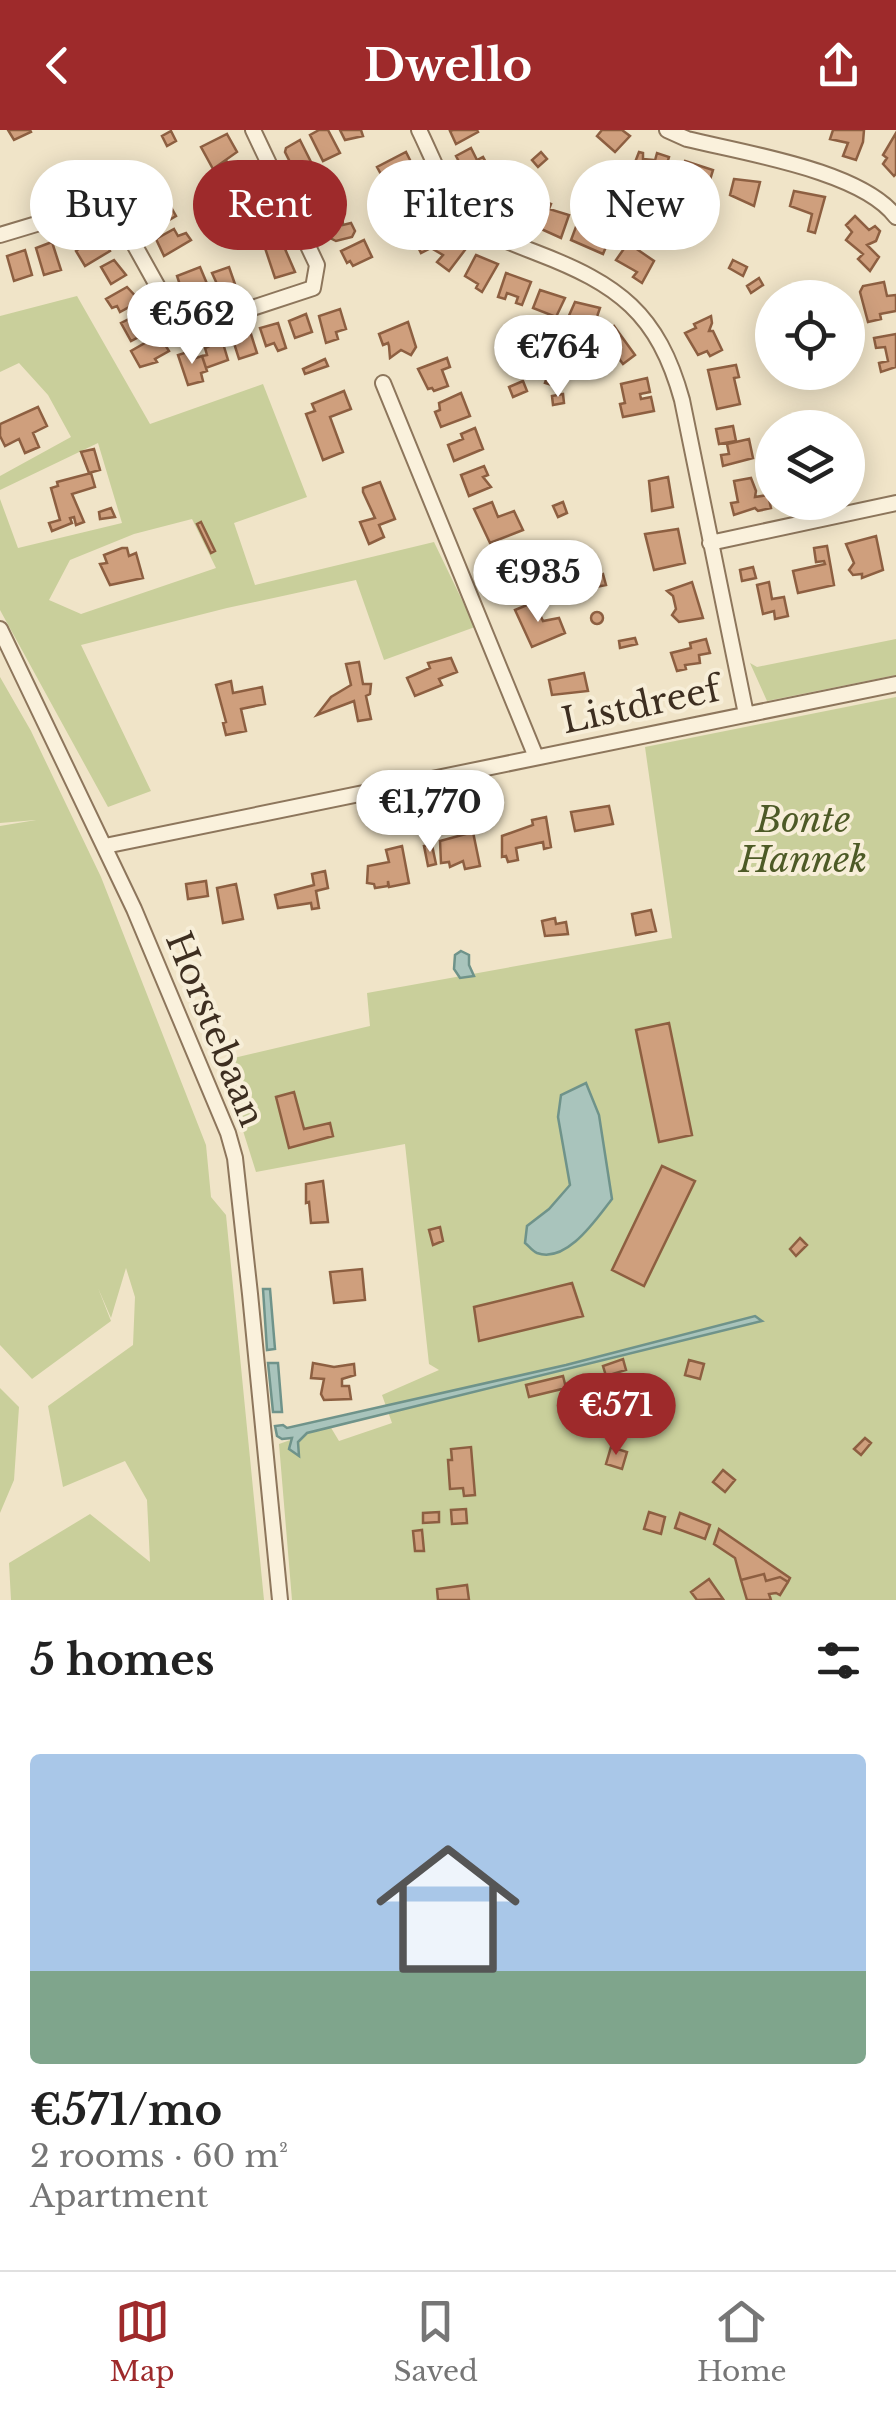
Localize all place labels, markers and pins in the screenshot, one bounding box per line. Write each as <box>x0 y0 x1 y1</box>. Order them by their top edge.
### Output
pin: €562 <box>133 282 251 367</box>
pin: €764 <box>499 315 617 400</box>
pin: €935 <box>479 540 597 625</box>
pin: €1,770 <box>349 770 511 855</box>
pin: €571 <box>557 1373 675 1458</box>

